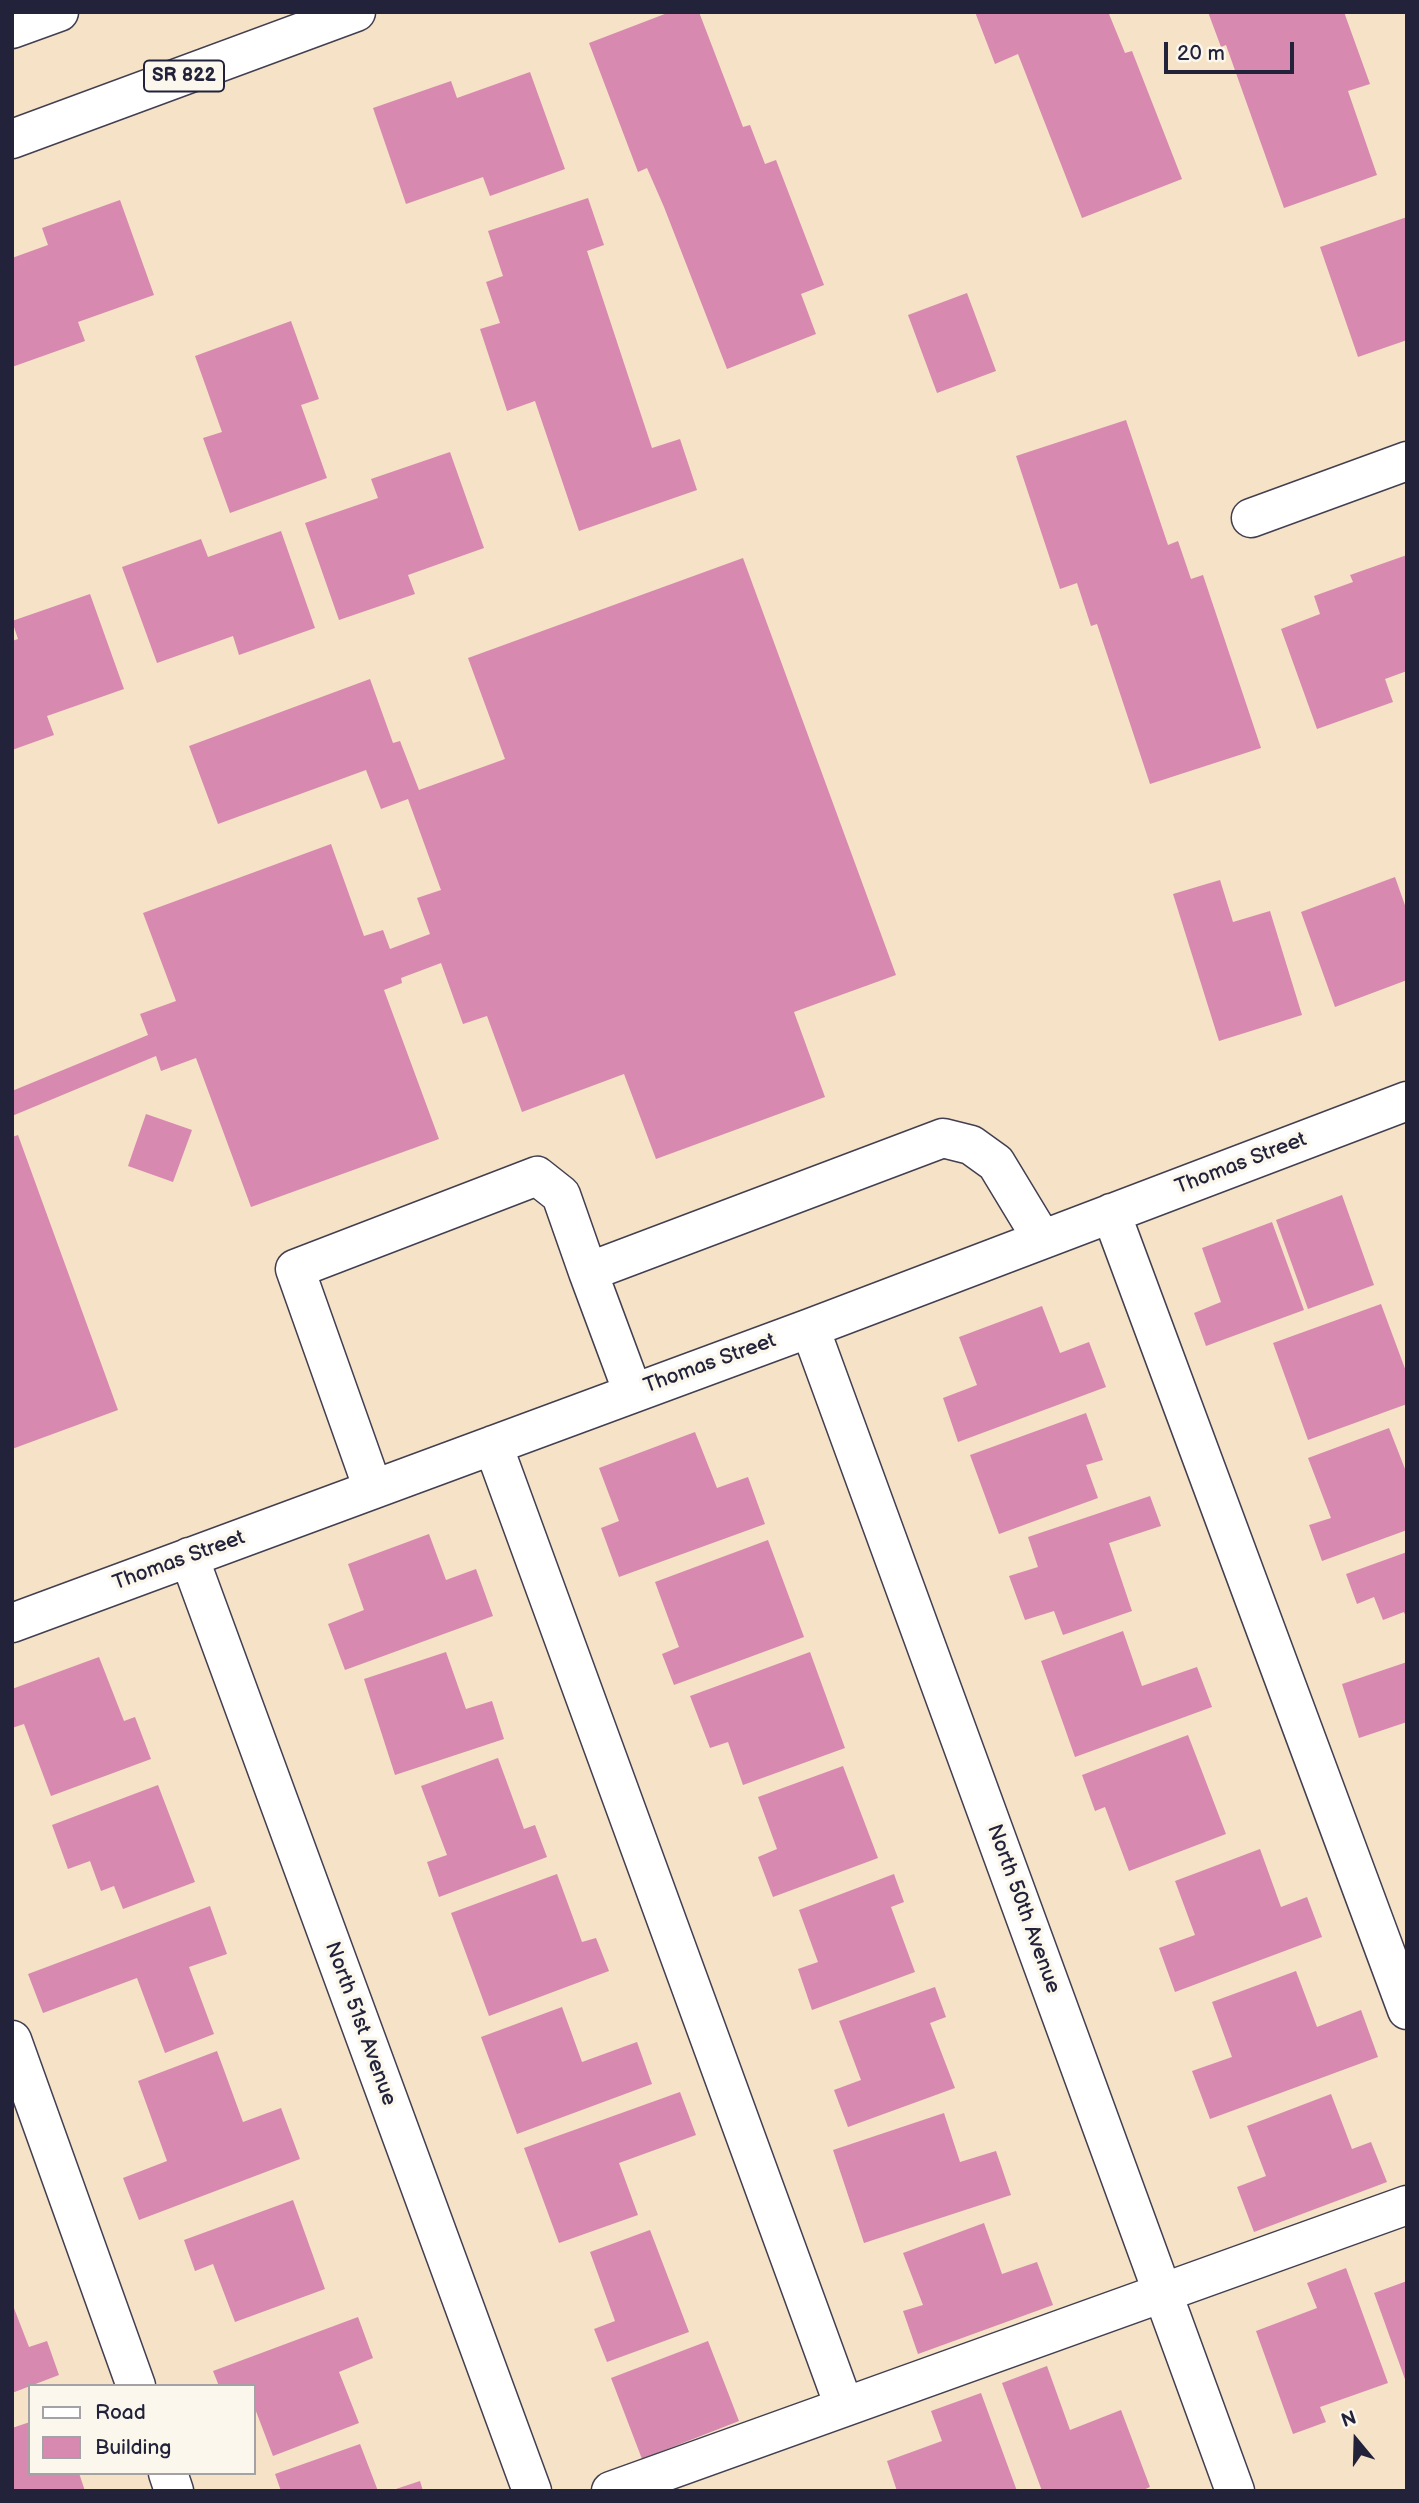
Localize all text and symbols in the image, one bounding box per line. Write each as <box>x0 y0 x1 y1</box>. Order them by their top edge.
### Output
scale bar <box>1167 28 1296 72</box>
text: 20 m <box>1177 41 1225 66</box>
road number: SR 822 <box>144 60 224 92</box>
street label: Thomas Street <box>1172 1127 1310 1201</box>
street label: Thomas Street <box>641 1328 779 1400</box>
street label: Thomas Street <box>110 1525 248 1597</box>
street label: North 50th Avenue <box>981 1821 1065 1997</box>
street label: North 51st Avenue <box>319 1939 401 2109</box>
legend <box>28 2384 256 2475</box>
text: Road <box>95 2400 146 2425</box>
north arrow <box>1321 2405 1391 2475</box>
text: N <box>1339 2406 1359 2433</box>
text: Building <box>95 2435 171 2460</box>

